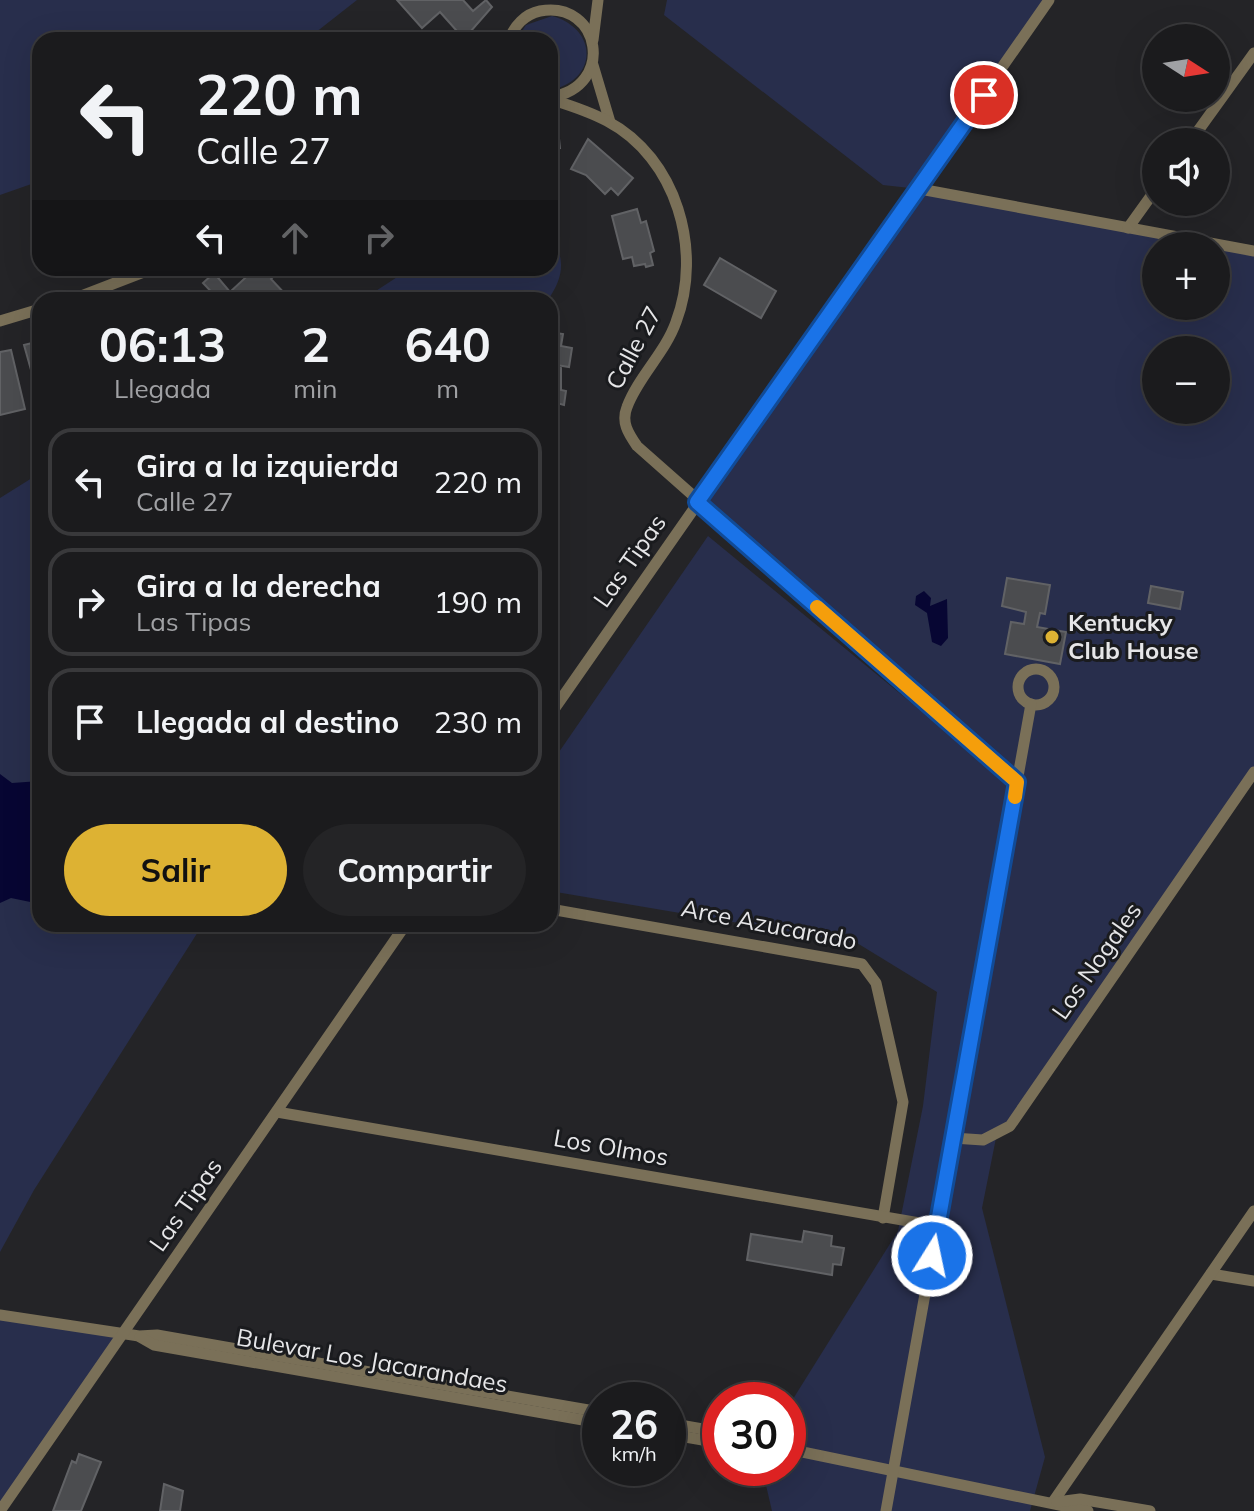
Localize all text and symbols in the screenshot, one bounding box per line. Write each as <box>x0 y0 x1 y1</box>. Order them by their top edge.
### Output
north arrow <box>1142 24 1230 112</box>
map controls <box>1142 24 1230 424</box>
text: 220 m <box>196 59 363 129</box>
pin <box>950 61 1018 129</box>
icon: left <box>64 64 168 168</box>
icon: arrive <box>962 73 1006 117</box>
text: Calle 27 <box>196 128 331 173</box>
button: sound <box>1142 128 1230 216</box>
icon: left <box>189 216 233 260</box>
icon: ahead <box>273 216 317 260</box>
icon: right <box>357 216 401 260</box>
button: + <box>1142 232 1230 320</box>
street label: Calle 27 <box>599 301 667 394</box>
text: 06:13 <box>99 314 226 374</box>
text: 2 <box>301 314 330 374</box>
text: 640 <box>405 314 491 374</box>
button: − <box>1142 336 1230 424</box>
text: Llegada <box>114 372 211 405</box>
text: min <box>293 372 337 405</box>
text: m <box>436 372 459 405</box>
text: Gira a la izquierda <box>136 447 399 485</box>
icon: left <box>68 460 112 504</box>
text: 220 m <box>434 463 522 501</box>
text: Calle 27 <box>136 485 233 518</box>
street label: Las Tipas <box>586 508 672 613</box>
text: Gira a la derecha <box>136 567 381 605</box>
icon: right <box>68 580 112 624</box>
text: 190 m <box>434 583 522 621</box>
text: Las Tipas <box>136 605 251 638</box>
place label: Kentucky Club House <box>1068 607 1199 665</box>
marker: Kentucky Club House <box>1043 628 1061 646</box>
icon: arrive <box>68 700 112 744</box>
text: Llegada al destino <box>136 703 399 741</box>
text: 230 m <box>434 703 522 741</box>
button: Salir <box>64 824 287 916</box>
button: Compartir <box>303 824 526 916</box>
street label: Arce Azucarado <box>679 892 860 956</box>
street label: Los Nogales <box>1045 896 1147 1025</box>
street label: Los Olmos <box>552 1122 671 1172</box>
street label: Las Tipas <box>142 1152 228 1257</box>
position arrow <box>890 1214 974 1298</box>
street label: Bulevar Los Jacarandaes <box>234 1321 510 1399</box>
speed limit sign: 30 <box>702 1382 806 1486</box>
text: 26 <box>610 1399 658 1449</box>
text: km/h <box>611 1441 657 1466</box>

